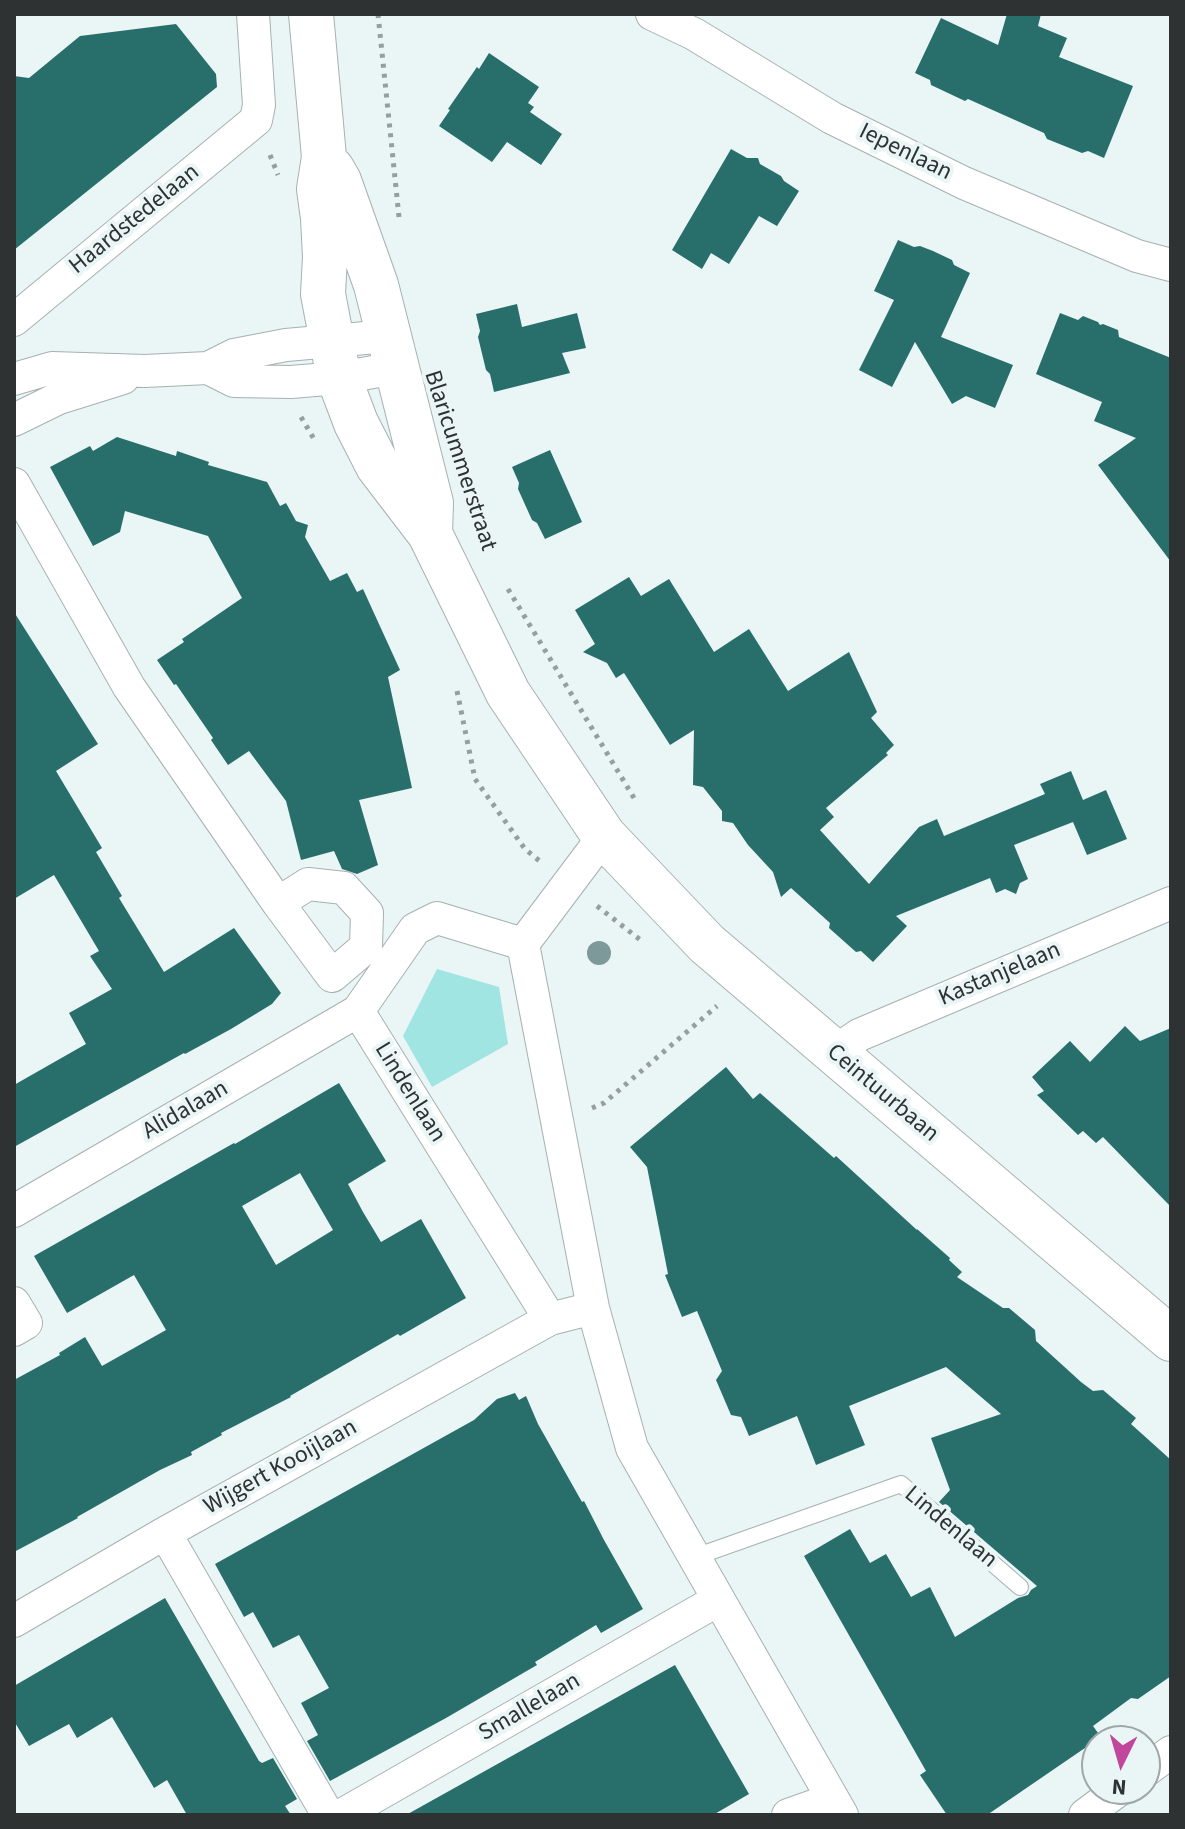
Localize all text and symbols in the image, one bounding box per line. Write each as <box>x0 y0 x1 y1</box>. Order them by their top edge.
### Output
street label: Iepenlaan <box>854 118 956 188</box>
street label: Haardstedelaan <box>64 159 206 281</box>
street label: Blaricummerstraat <box>416 367 502 555</box>
street label: Kastanjelaan <box>935 936 1065 1014</box>
street label: Lindenlaan <box>367 1038 451 1148</box>
street label: Ceintuurbaan <box>820 1039 944 1149</box>
street label: Alidalaan <box>138 1075 234 1147</box>
street label: Wijgert Kooijlaan <box>199 1414 363 1522</box>
street label: Lindenlaan <box>898 1481 1002 1575</box>
street label: Smallelaan <box>474 1667 586 1749</box>
north arrow <box>1081 1725 1161 1805</box>
text: N <box>1110 1770 1128 1803</box>

